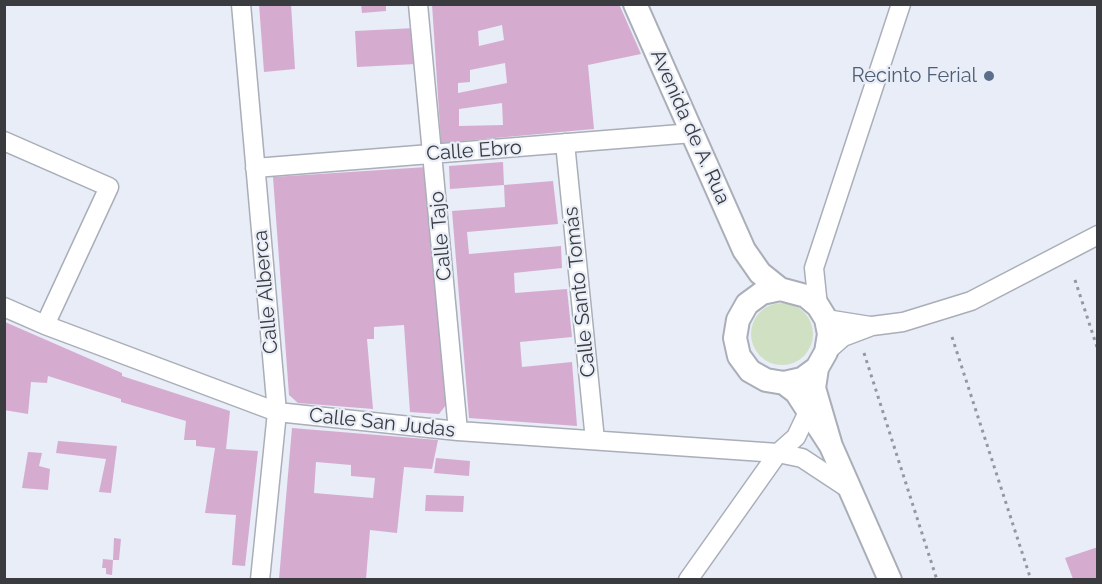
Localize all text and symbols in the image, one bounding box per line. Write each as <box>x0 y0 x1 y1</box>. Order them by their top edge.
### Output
street label: Avenida de A. Rua <box>645 46 735 208</box>
place label: Recinto Ferial <box>852 64 977 88</box>
marker: Recinto Ferial <box>982 69 996 83</box>
street label: Calle Ebro <box>426 136 522 166</box>
street label: Calle Tajo <box>425 190 457 282</box>
street label: Calle Santo Tomás <box>559 206 601 378</box>
street label: Calle Alberca <box>249 229 283 355</box>
street label: Calle San Judas <box>308 403 456 443</box>

